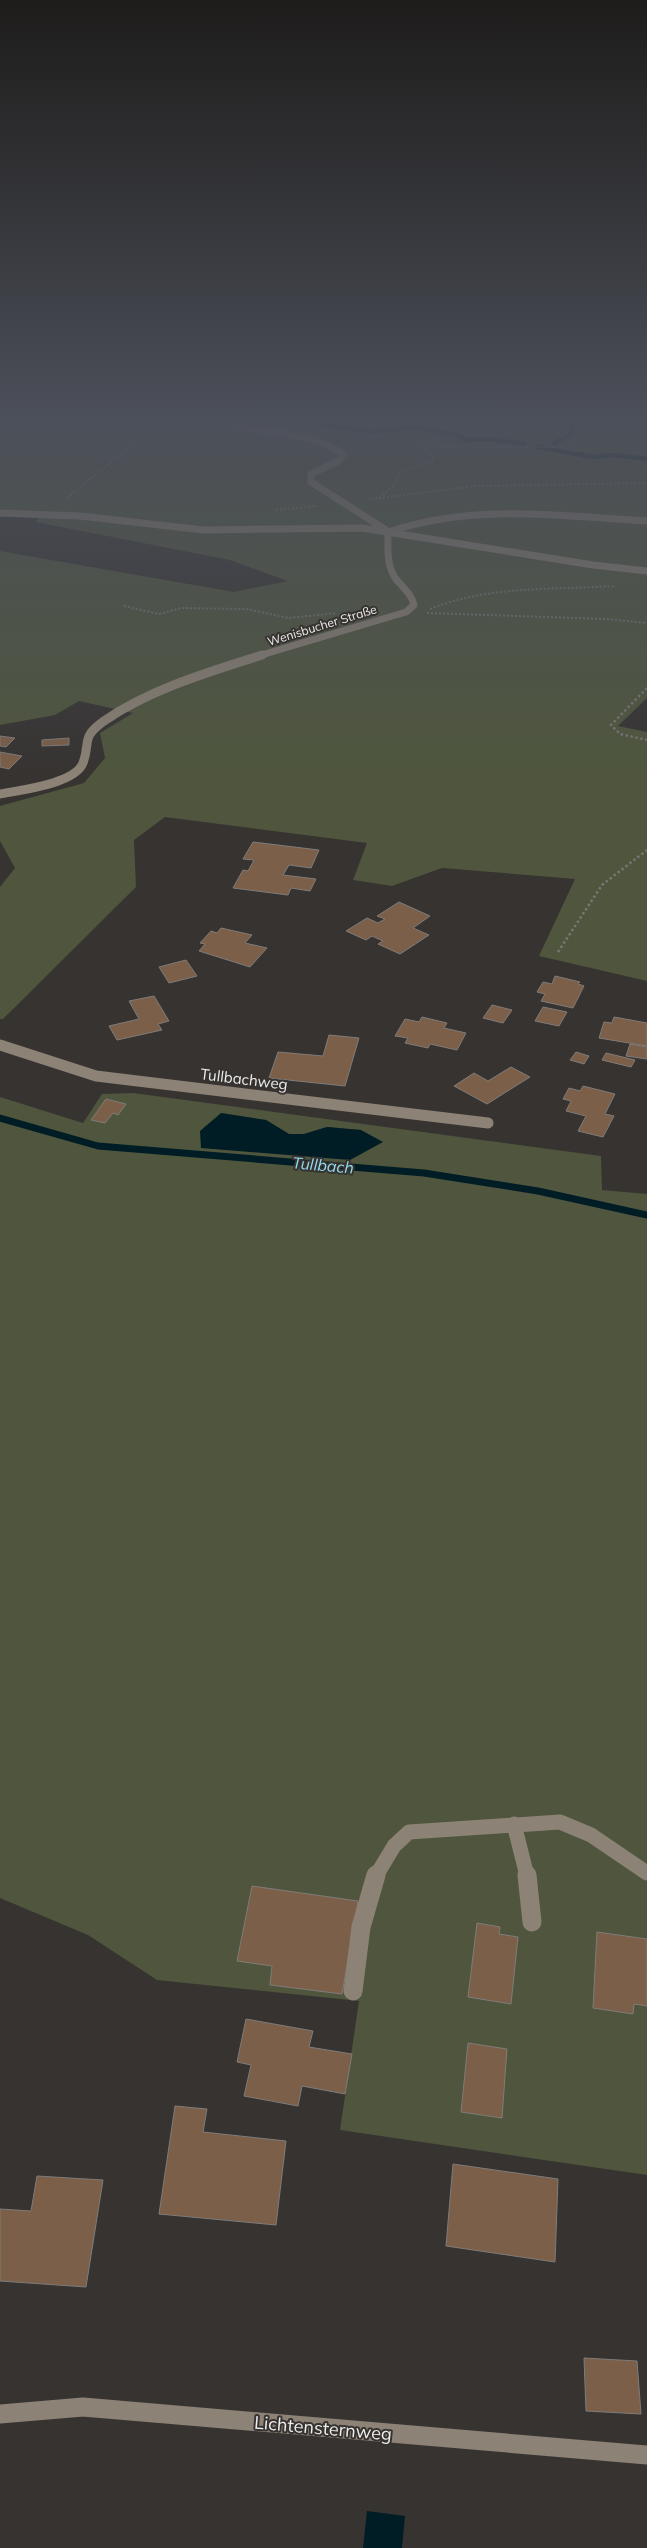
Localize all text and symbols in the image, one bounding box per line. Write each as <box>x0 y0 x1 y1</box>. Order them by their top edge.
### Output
street label: Wenisbucher Straße <box>266 601 378 649</box>
street label: Tullbachweg <box>199 1064 289 1094</box>
water label: Tullbach <box>291 1152 355 1178</box>
street label: Lichtensternweg <box>253 2411 393 2445</box>

